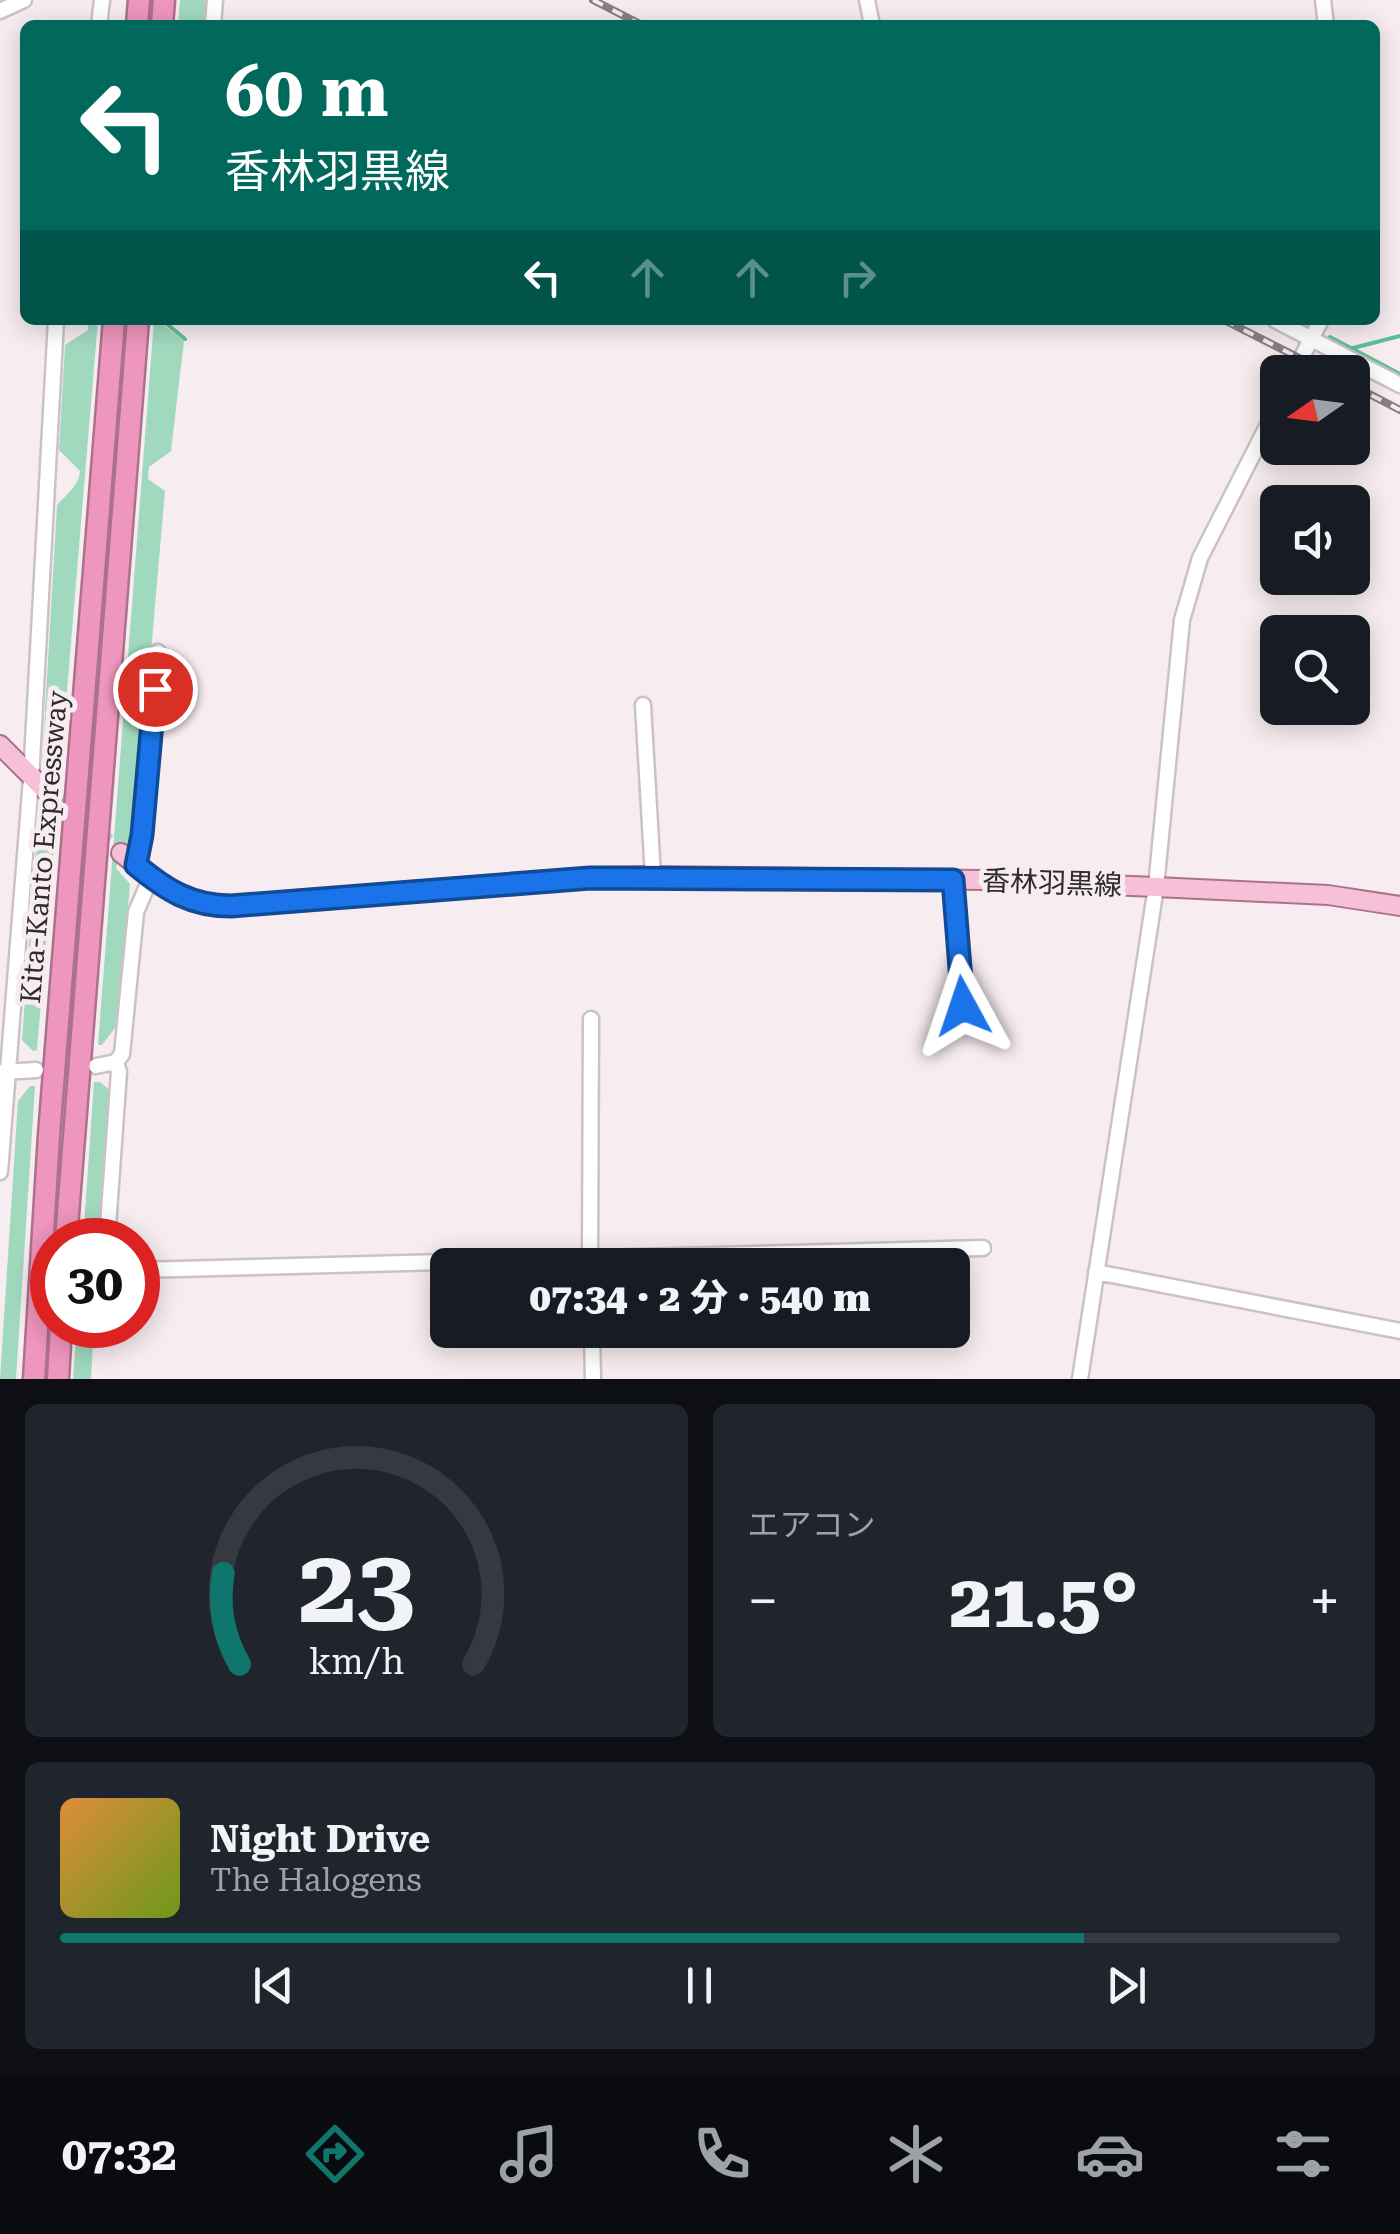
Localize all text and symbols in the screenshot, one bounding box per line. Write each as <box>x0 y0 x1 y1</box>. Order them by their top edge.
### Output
text: 60 m <box>225 51 389 133</box>
icon: left <box>60 60 190 190</box>
text: 香林羽黒線 <box>225 145 450 198</box>
icon: left <box>515 250 570 305</box>
icon: ahead <box>620 250 675 305</box>
icon: ahead <box>725 250 780 305</box>
icon: right <box>830 250 885 305</box>
north arrow <box>1260 355 1370 465</box>
map controls <box>1260 355 1370 725</box>
button: sound <box>1260 485 1370 595</box>
button: search <box>1260 615 1370 725</box>
pin <box>113 647 198 732</box>
icon: arrive <box>128 662 183 717</box>
street label: Kita-Kanto Expressway <box>14 689 74 1005</box>
street label: 香林羽黒線 <box>981 864 1123 902</box>
position arrow <box>911 954 1015 1058</box>
speed limit sign: 30 <box>30 1218 160 1348</box>
text: 07:34 · 2 分 · 540 m <box>529 1276 871 1320</box>
text: エアコン <box>748 1506 876 1544</box>
text: 23 <box>298 1526 414 1647</box>
text: 21.5° <box>949 1557 1138 1645</box>
text: − <box>748 1569 778 1633</box>
text: + <box>1309 1569 1340 1633</box>
text: km/h <box>308 1641 404 1683</box>
text: Night Drive <box>210 1817 430 1861</box>
text: The Halogens <box>210 1861 422 1899</box>
icon: previous <box>246 1958 301 2013</box>
icon: pause <box>672 1958 727 2013</box>
icon: next <box>1099 1958 1154 2013</box>
icon: directions <box>300 2119 370 2189</box>
icon: music <box>494 2119 564 2189</box>
icon: phone <box>687 2119 757 2189</box>
icon: climate <box>881 2119 951 2189</box>
icon: car <box>1075 2119 1145 2189</box>
icon: filters <box>1268 2119 1338 2189</box>
text: 07:32 <box>62 2128 177 2181</box>

